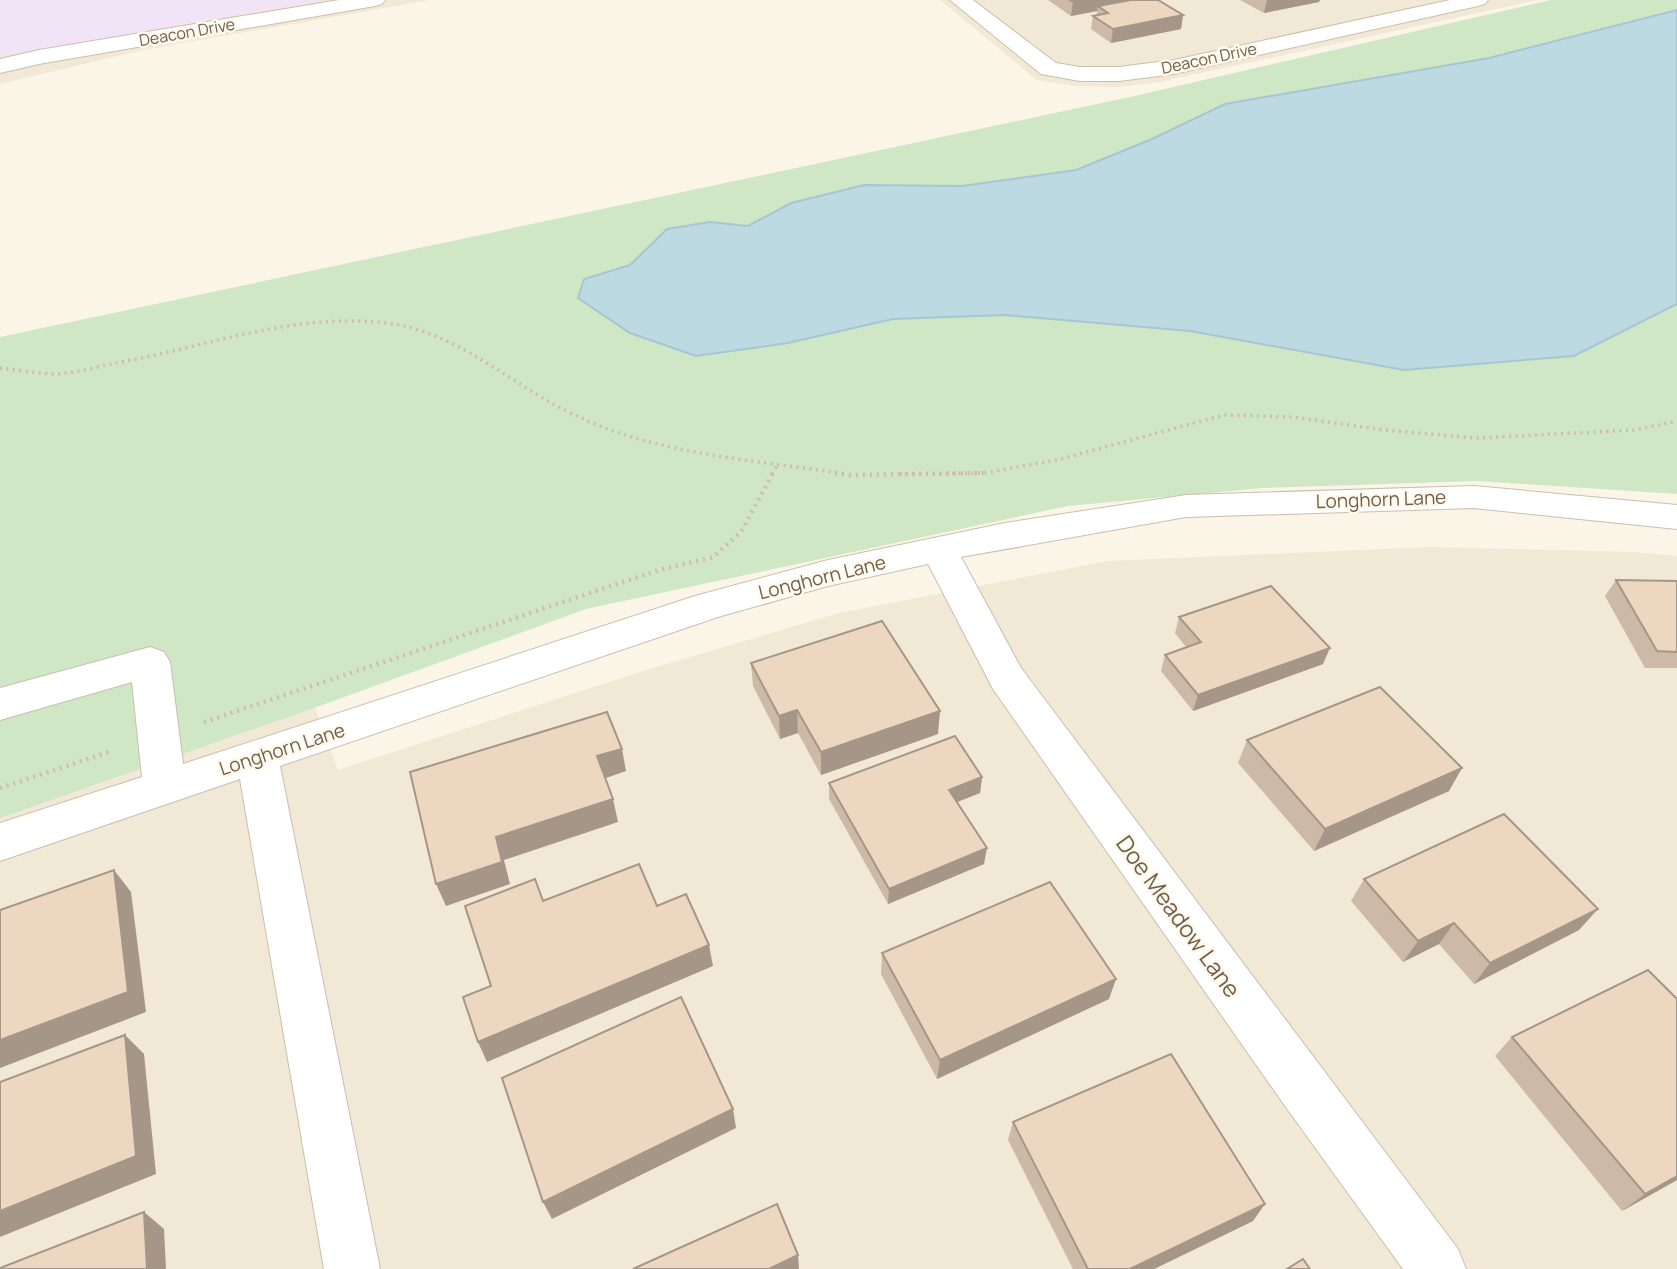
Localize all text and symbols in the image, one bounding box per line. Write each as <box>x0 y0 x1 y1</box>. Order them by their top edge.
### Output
street label: Deacon Drive <box>137 13 237 51</box>
street label: Deacon Drive <box>1159 37 1259 79</box>
street label: Longhorn Lane <box>1315 484 1447 514</box>
street label: Longhorn Lane <box>756 549 888 605</box>
street label: Longhorn Lane <box>216 716 348 782</box>
street label: Doe Meadow Lane <box>1109 829 1249 1003</box>

